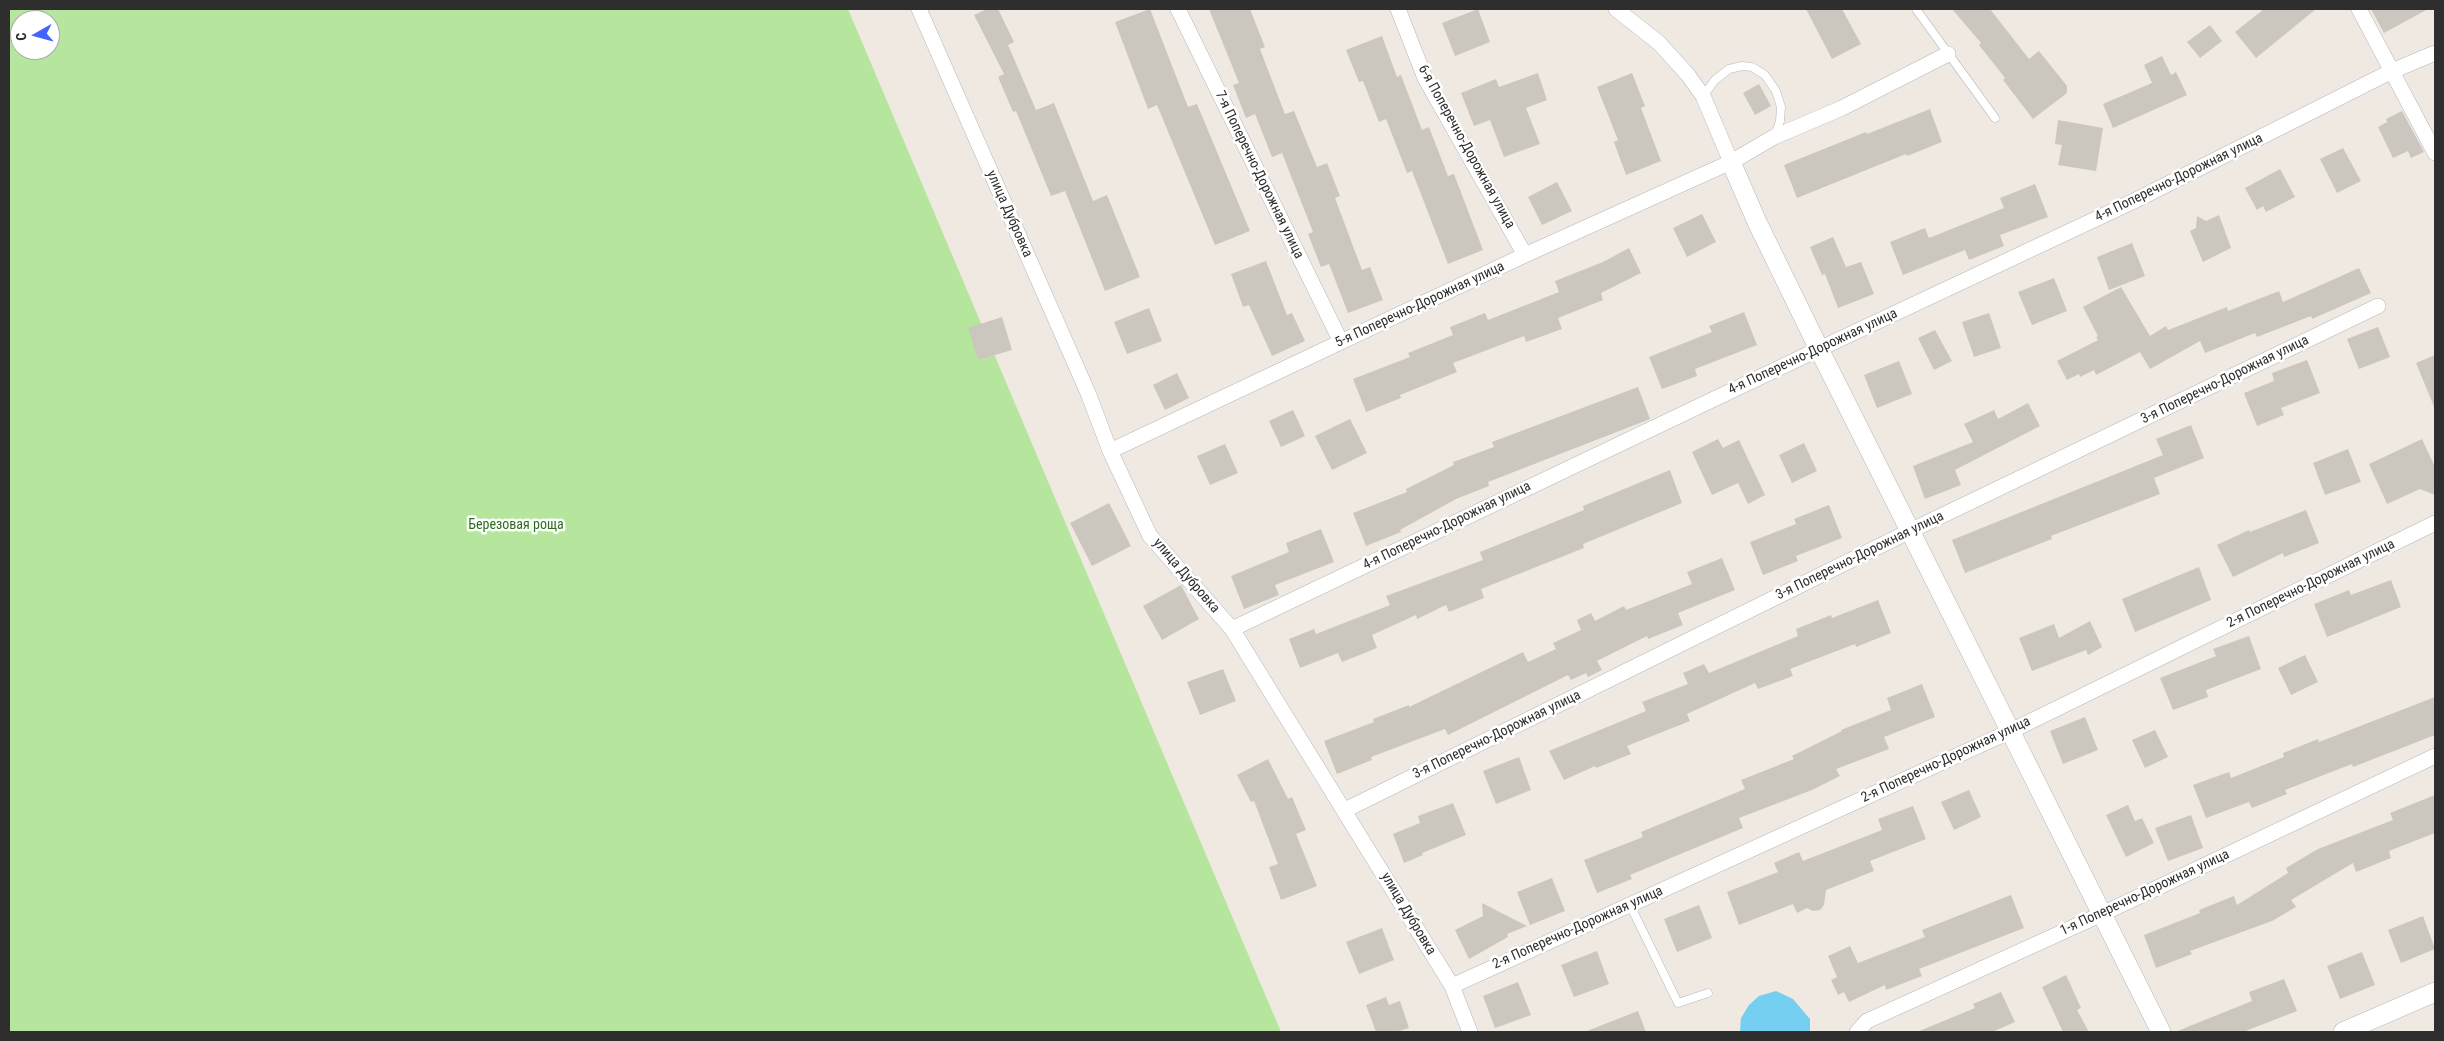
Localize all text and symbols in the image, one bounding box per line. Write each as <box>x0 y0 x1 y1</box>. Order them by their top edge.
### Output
north arrow <box>10 10 60 60</box>
text: С <box>13 32 30 42</box>
street label: 6-я Поперечно-Дорожная улица <box>1414 62 1518 232</box>
street label: 7-я Поперечно-Дорожная улица <box>1211 88 1307 262</box>
street label: 4-я Поперечно-Дорожная улица <box>2092 130 2266 226</box>
street label: улица Дубровка <box>982 168 1036 260</box>
street label: 5-я Поперечно-Дорожная улица <box>1333 258 1507 352</box>
street label: 4-я Поперечно-Дорожная улица <box>1726 305 1900 399</box>
street label: 3-я Поперечно-Дорожная улица <box>2138 332 2312 428</box>
street label: 4-я Поперечно-Дорожная улица <box>1360 478 1534 574</box>
street label: 3-я Поперечно-Дорожная улица <box>1773 508 1947 604</box>
park label: Березовая роща <box>468 517 564 533</box>
street label: улица Дубровка <box>1149 535 1223 617</box>
street label: 2-я Поперечно-Дорожная улица <box>2224 536 2398 632</box>
street label: 3-я Поперечно-Дорожная улица <box>1410 687 1584 783</box>
street label: 2-я Поперечно-Дорожная улица <box>1859 713 2033 807</box>
street label: 1-я Поперечно-Дорожная улица <box>2058 846 2232 940</box>
street label: улица Дубровка <box>1377 870 1439 958</box>
street label: 2-я Поперечно-Дорожная улица <box>1490 883 1666 973</box>

